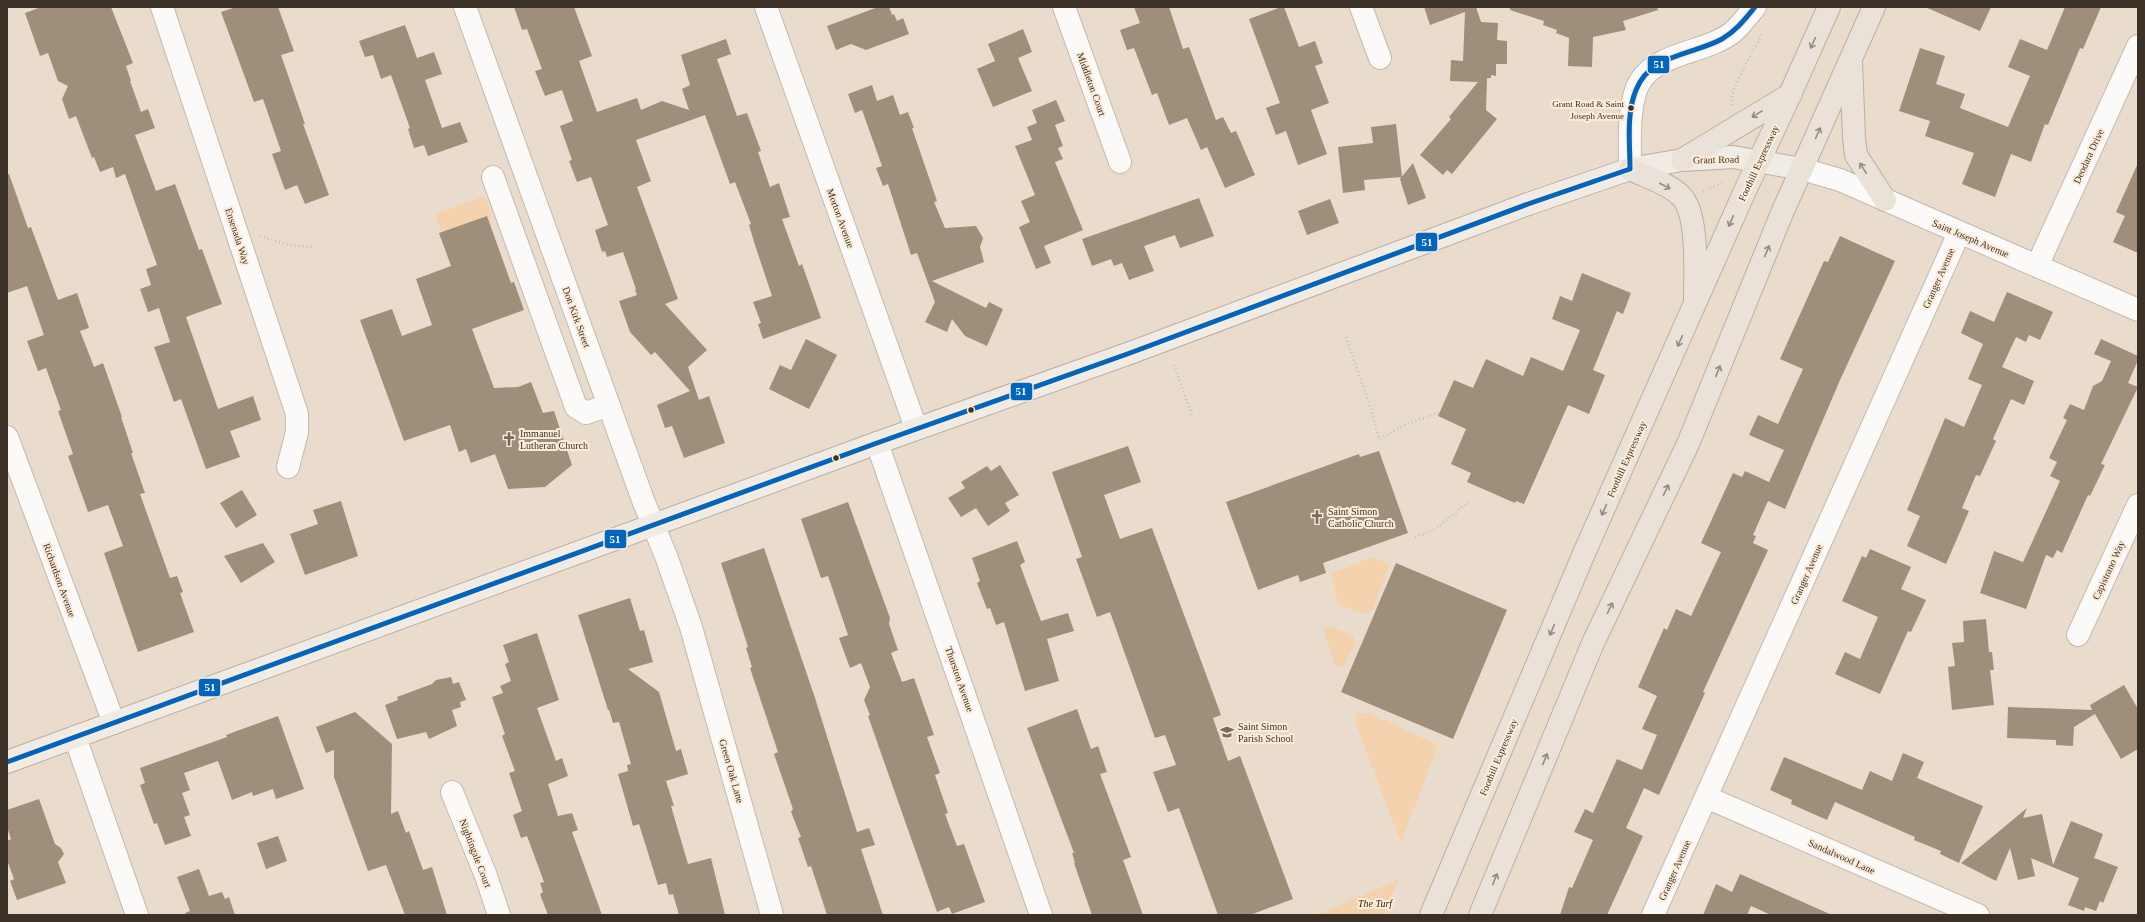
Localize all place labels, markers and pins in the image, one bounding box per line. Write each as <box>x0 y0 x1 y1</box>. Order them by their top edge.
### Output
place label: Grant Road & Saint Joseph Avenue <box>1552 99 1624 121</box>
marker: Grant Road & Saint Joseph Avenue <box>1626 103 1636 113</box>
unlabelled marker <box>966 405 976 415</box>
place label: Immanuel Lutheran Church <box>520 428 588 451</box>
church icon: Immanuel Lutheran Church <box>501 431 517 447</box>
unlabelled marker <box>831 453 841 463</box>
place label: Saint Simon Catholic Church <box>1328 506 1394 529</box>
church icon: Saint Simon Catholic Church <box>1309 509 1325 525</box>
place label: Saint Simon Parish School <box>1238 721 1294 744</box>
school or university icon: Saint Simon Parish School <box>1219 724 1235 740</box>

